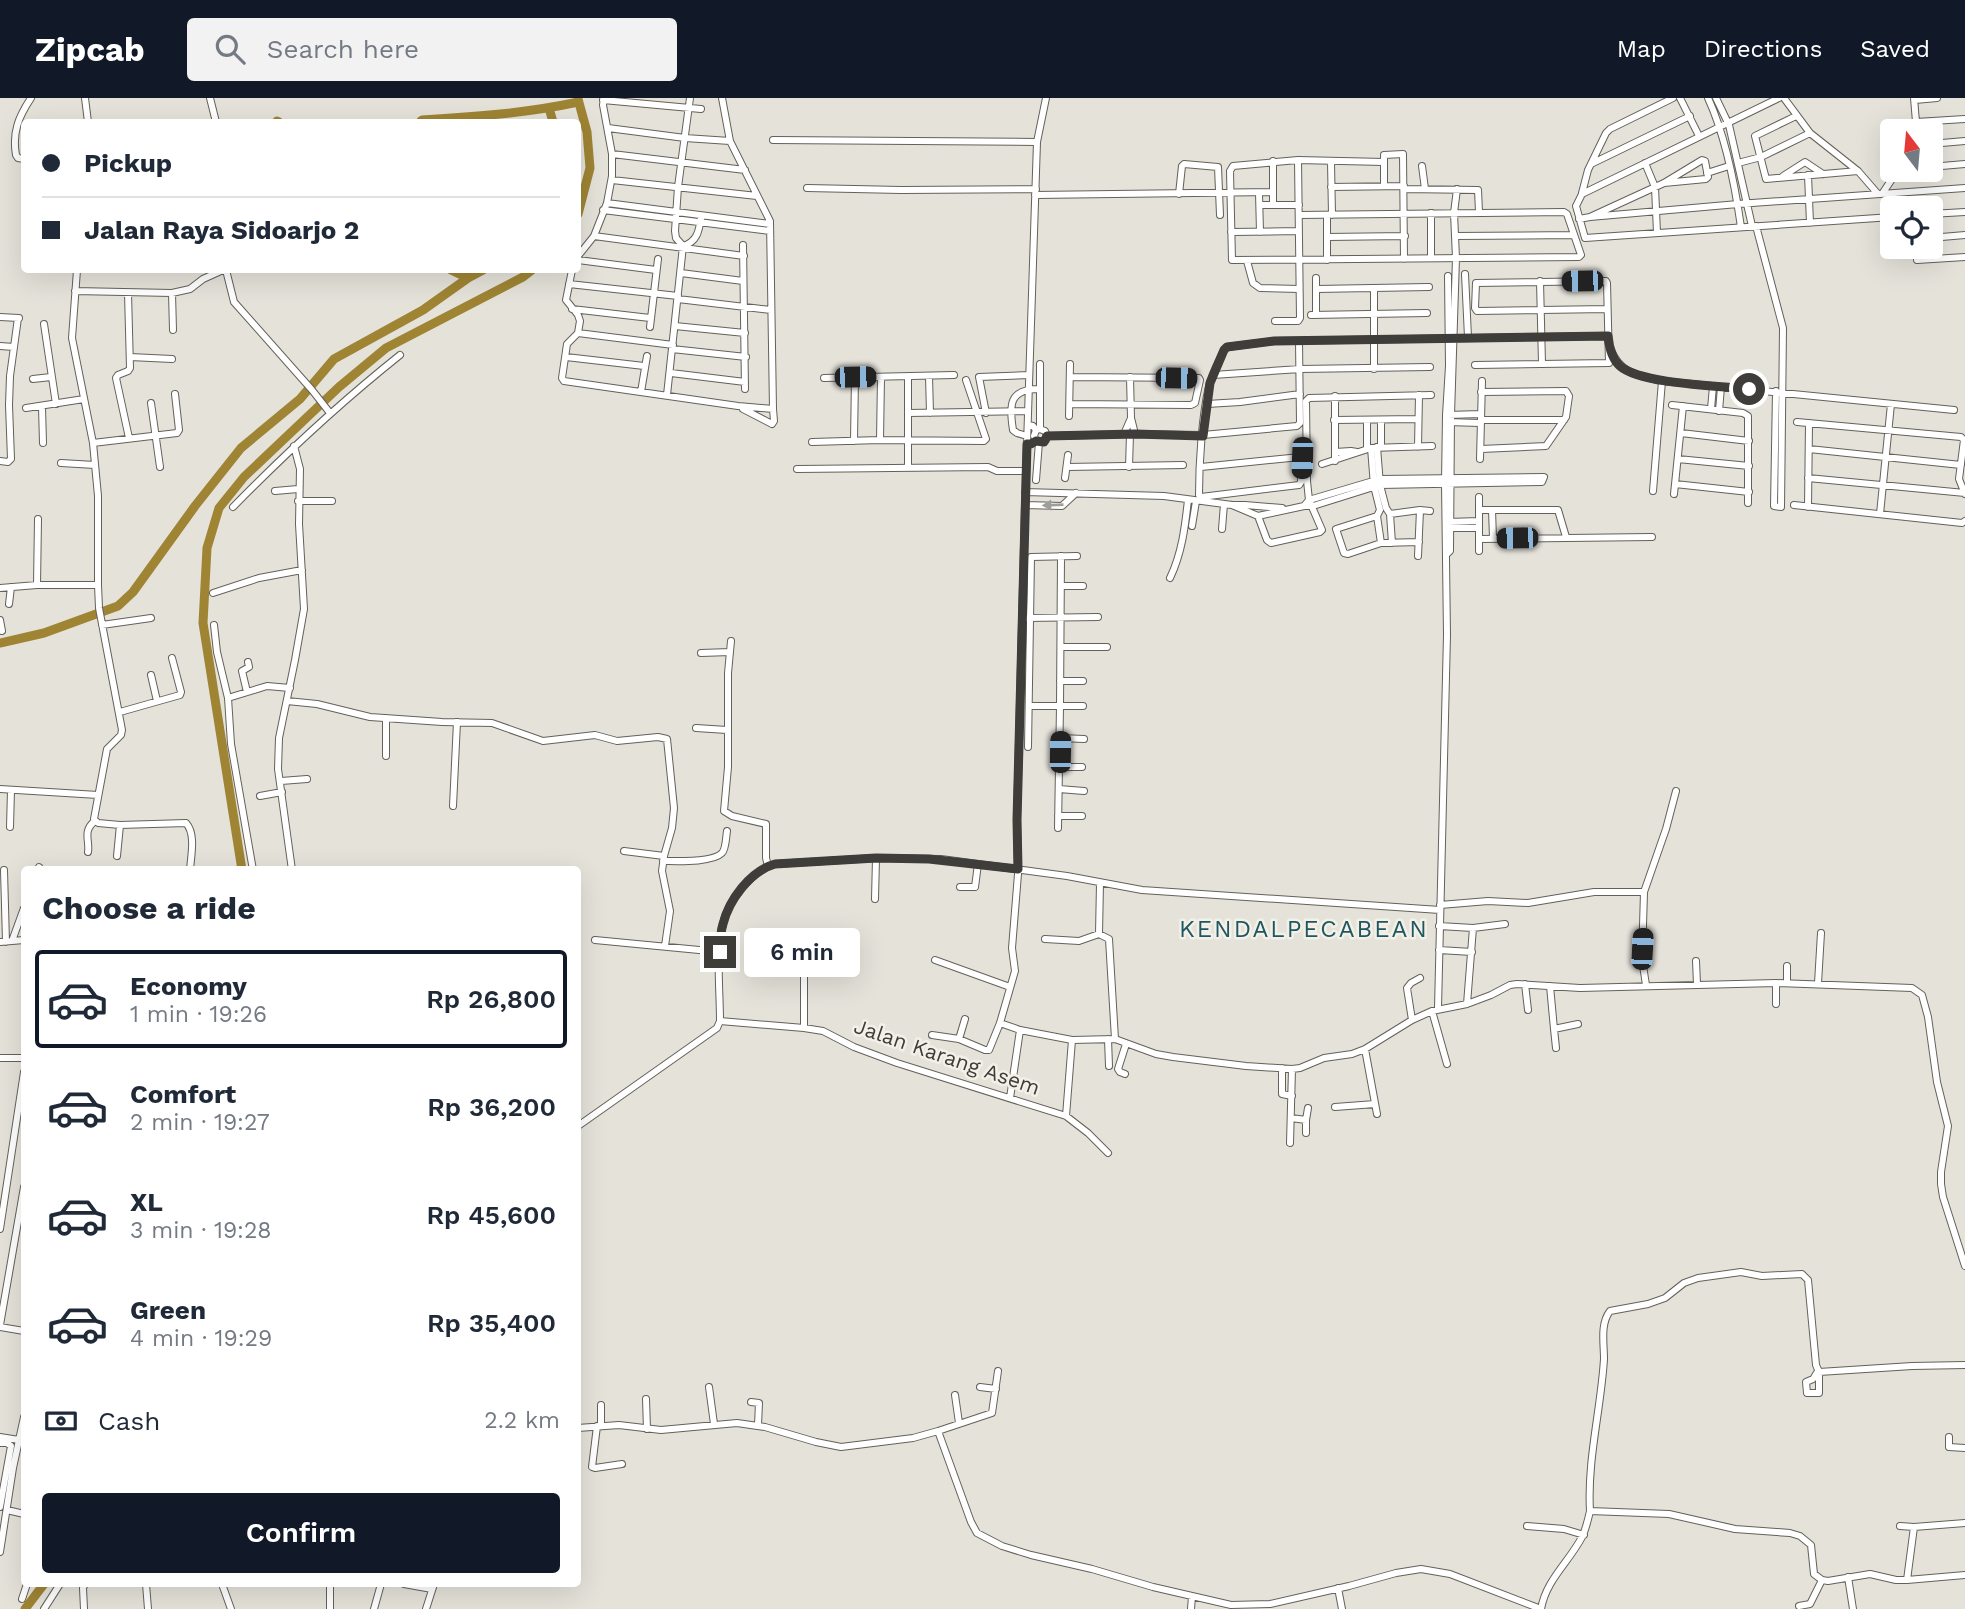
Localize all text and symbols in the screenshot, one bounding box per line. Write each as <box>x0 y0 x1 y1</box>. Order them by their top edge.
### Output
search box <box>187 18 677 81</box>
text: Zipcab <box>35 30 145 69</box>
icon: search <box>211 30 249 68</box>
text: Search here <box>267 34 419 64</box>
text: Map <box>1617 35 1666 63</box>
text: Directions <box>1704 35 1822 63</box>
text: Saved <box>1860 35 1930 63</box>
north arrow <box>1880 119 1942 182</box>
map controls <box>1880 119 1943 259</box>
text: Pickup <box>84 148 172 178</box>
button: locate <box>1880 196 1943 259</box>
text: Jalan Raya Sidoarjo 2 <box>84 215 359 245</box>
car <box>1561 270 1604 292</box>
car <box>834 366 877 388</box>
car <box>1155 367 1198 389</box>
route start <box>1733 373 1765 405</box>
car <box>1291 437 1314 479</box>
one-way arrow <box>1042 499 1064 510</box>
car <box>1496 527 1539 549</box>
car <box>1050 731 1071 773</box>
text: Choose a ride <box>42 889 256 927</box>
district label: KENDALPECABEAN <box>1179 915 1429 943</box>
car <box>1631 927 1654 971</box>
callout: 6 min <box>744 928 860 976</box>
route end <box>704 936 736 968</box>
text: 6 min <box>770 939 834 966</box>
icon: car <box>46 968 109 1031</box>
text: Economy <box>130 971 247 1001</box>
text: Rp 26,800 <box>426 984 556 1014</box>
text: 1 min · 19:26 <box>130 1001 267 1028</box>
street label: Jalan Karang Asem <box>851 1013 1043 1100</box>
icon: car <box>46 1076 109 1139</box>
text: Comfort <box>130 1079 236 1109</box>
text: Rp 36,200 <box>427 1092 556 1122</box>
text: 2 min · 19:27 <box>130 1109 270 1136</box>
icon: car <box>46 1184 109 1247</box>
text: XL <box>130 1187 163 1217</box>
text: Rp 45,600 <box>426 1200 556 1230</box>
text: 3 min · 19:28 <box>130 1217 272 1244</box>
icon: car <box>46 1292 109 1355</box>
text: Green <box>130 1295 206 1325</box>
text: Rp 35,400 <box>427 1308 556 1338</box>
text: 4 min · 19:29 <box>130 1325 272 1352</box>
icon: cash <box>42 1402 80 1440</box>
text: Cash <box>98 1406 160 1436</box>
text: 2.2 km <box>484 1407 560 1434</box>
button: Confirm <box>42 1493 560 1573</box>

